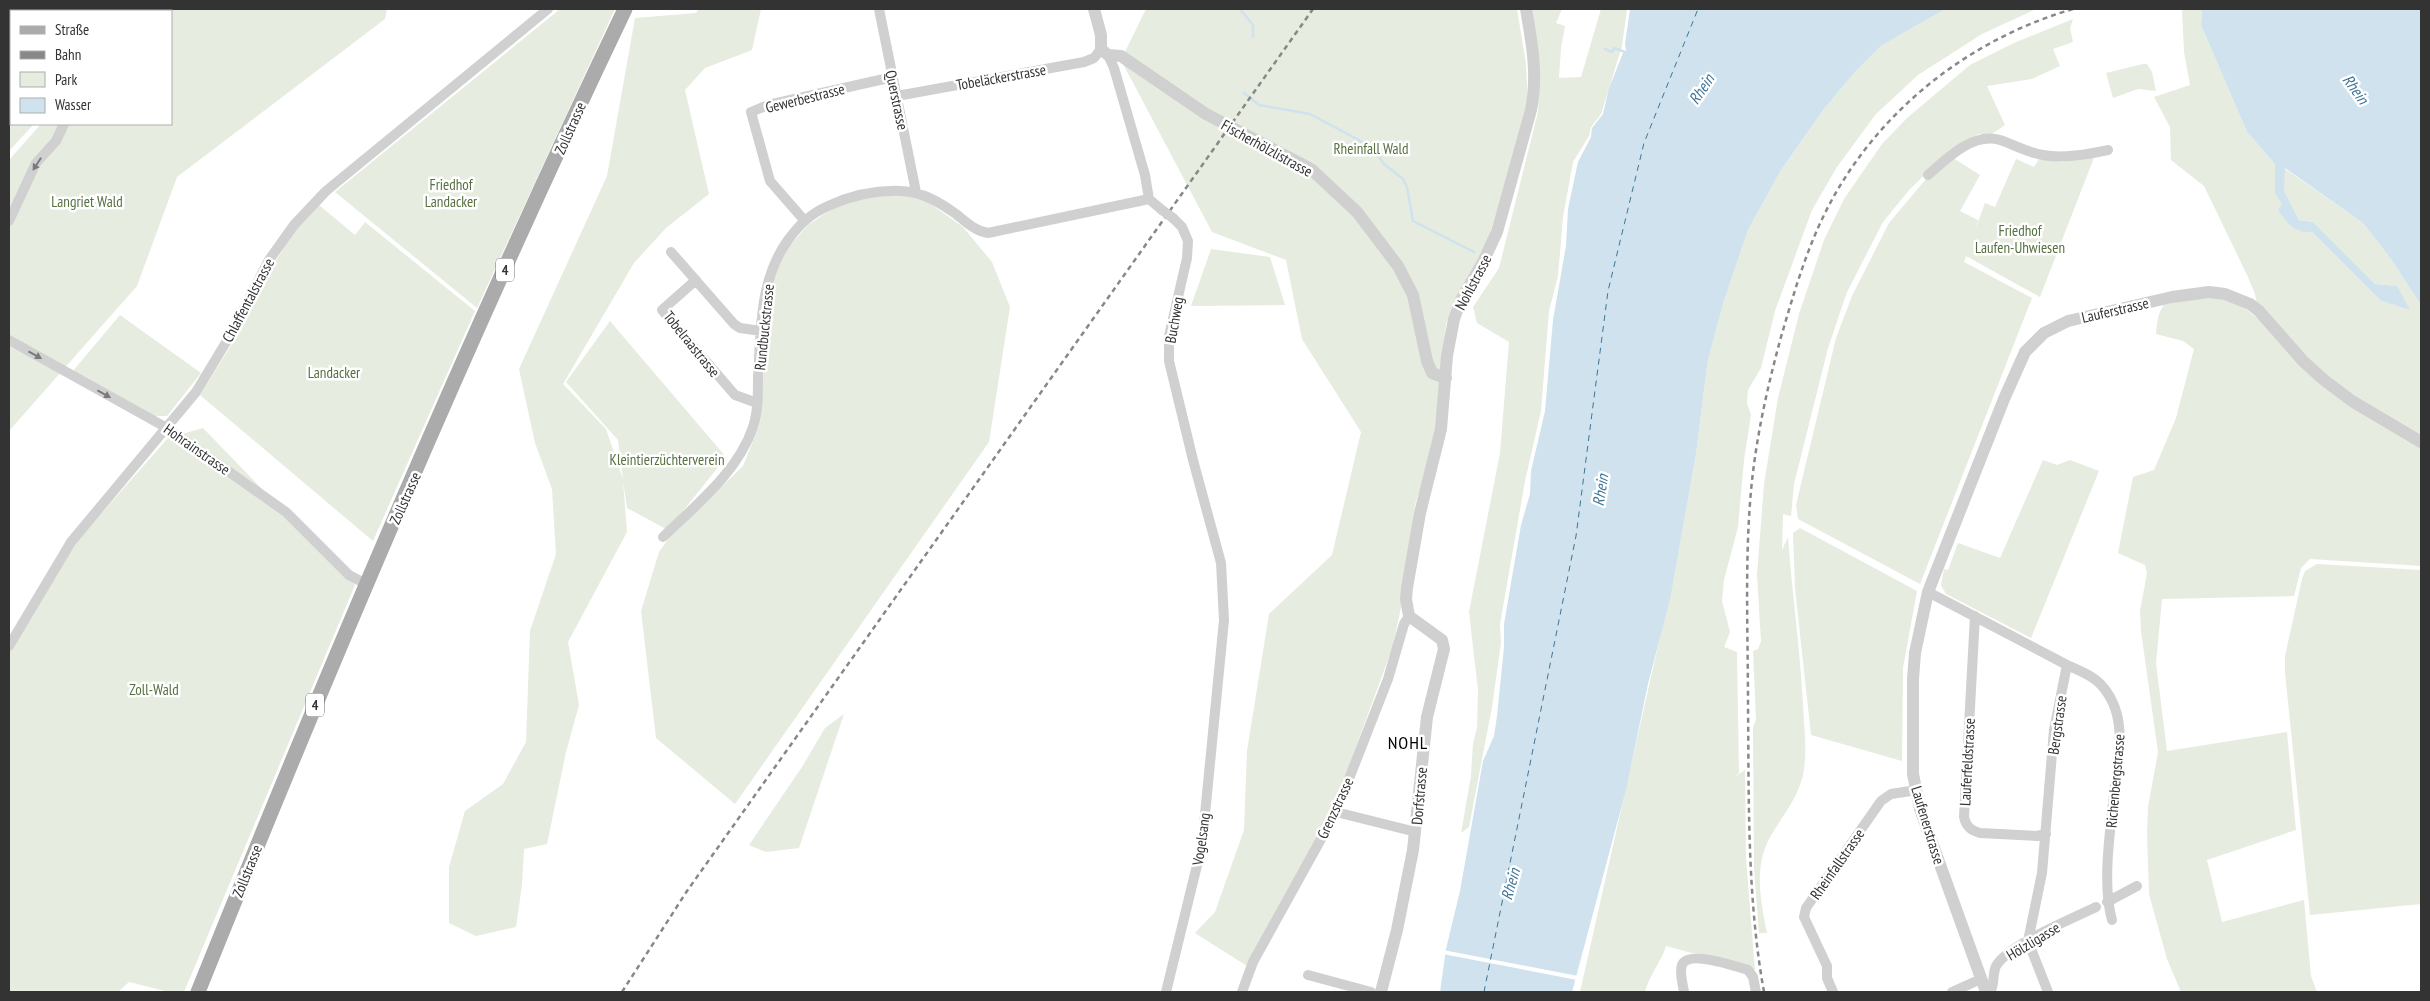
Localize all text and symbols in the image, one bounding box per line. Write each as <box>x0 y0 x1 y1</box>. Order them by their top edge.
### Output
legend <box>10 10 172 125</box>
text: Straße <box>55 20 89 39</box>
text: Bahn <box>55 45 81 64</box>
street label: Tobeläckerstrasse <box>955 60 1047 94</box>
street label: Querstrasse <box>881 68 913 132</box>
water label: Rhein <box>1684 69 1719 108</box>
text: Park <box>55 70 77 89</box>
water label: Rhein <box>2339 70 2374 109</box>
street label: Gewerbestrasse <box>763 79 847 117</box>
text: Wasser <box>55 95 92 114</box>
street label: Zollstrasse <box>550 99 590 157</box>
street label: Fischerhölzlistrasse <box>1218 115 1316 181</box>
park label: Rheinfall Wald <box>1333 139 1409 158</box>
one-way arrow <box>32 157 42 171</box>
park label: Friedhof Landacker <box>425 175 478 211</box>
park label: Langriet Wald <box>51 192 123 211</box>
park label: Friedhof Laufen-Uhwiesen <box>1975 221 2065 257</box>
street label: Nohlstrasse <box>1450 251 1496 313</box>
street label: Chlaffentalstrasse <box>218 255 278 345</box>
road number: 4 <box>496 258 514 282</box>
street label: Rundbuckstrasse <box>750 283 778 371</box>
street label: Lauferstrasse <box>2080 293 2150 327</box>
street label: Buchweg <box>1161 295 1187 345</box>
street label: Tobelraastrasse <box>660 307 724 381</box>
one-way arrow <box>29 351 42 360</box>
park label: Landacker <box>308 363 361 382</box>
one-way arrow <box>97 390 112 398</box>
street label: Hohrainstrasse <box>160 419 234 479</box>
park label: Kleintierzüchterverein <box>610 450 724 469</box>
street label: Zollstrasse <box>385 469 425 527</box>
water label: Rhein <box>1588 472 1613 507</box>
park label: Zoll-Wald <box>129 680 179 699</box>
road number: 4 <box>306 694 324 716</box>
street label: Bergstrasse <box>2043 694 2071 756</box>
street label: Lauferfeldstrasse <box>1955 717 1979 807</box>
district label: NOHL <box>1388 731 1428 754</box>
street label: Richenbergstrasse <box>2101 733 2129 829</box>
street label: Dorfstrasse <box>1407 766 1431 826</box>
street label: Grenzstrasse <box>1313 774 1357 842</box>
street label: Laufenerstrasse <box>1907 783 1949 867</box>
street label: Vogelsang <box>1188 811 1214 868</box>
street label: Rheinfallstrasse <box>1806 825 1868 903</box>
street label: Zollstrasse <box>228 842 266 900</box>
water label: Rhein <box>1496 865 1524 902</box>
street label: Hölzligasse <box>2003 918 2063 964</box>

